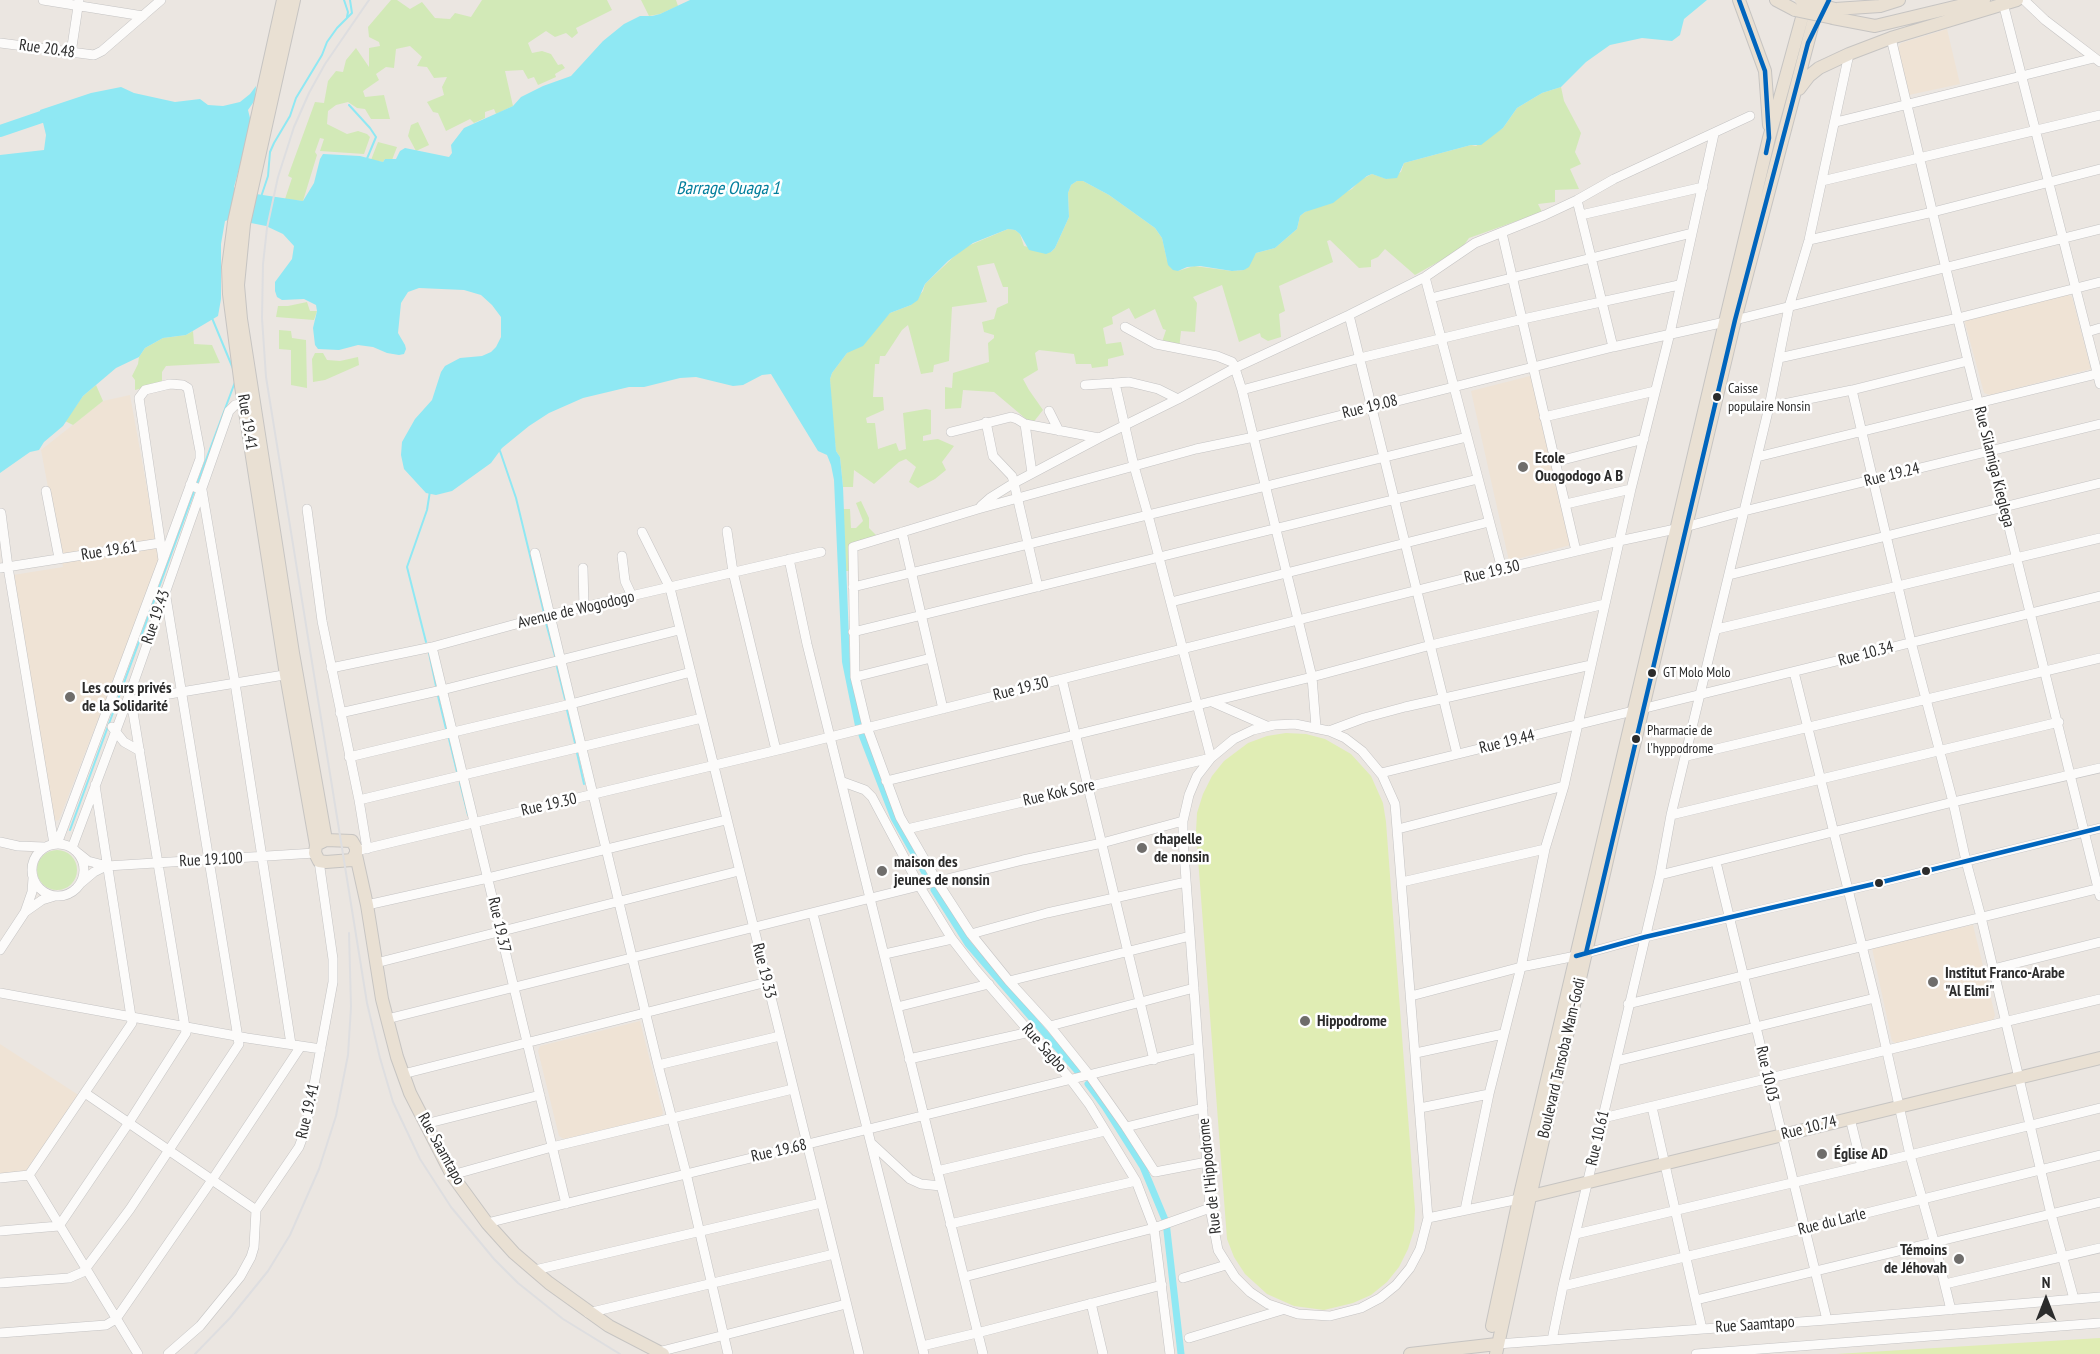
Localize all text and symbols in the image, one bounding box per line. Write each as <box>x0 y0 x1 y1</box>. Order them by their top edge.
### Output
street label: Rue 20.48 <box>18 36 76 62</box>
water label: Barrage Ouaga 1 <box>676 178 780 200</box>
place label: Caisse populaire Nonsin <box>1728 381 1810 413</box>
street label: Rue 19.08 <box>1340 391 1400 423</box>
marker: Caisse populaire Nonsin <box>1711 391 1723 403</box>
street label: Rue 19.41 <box>233 393 261 451</box>
street label: Rue Silamiga Kieglega <box>1970 405 2018 529</box>
place label: Ecole Ouogodogo A B <box>1535 448 1623 486</box>
street label: Rue 19.24 <box>1862 459 1922 491</box>
marker: Ecole Ouogodogo A B <box>1516 460 1530 474</box>
street label: Rue 19.61 <box>80 537 138 565</box>
street label: Rue 19.30 <box>1462 556 1522 588</box>
street label: Rue 19.43 <box>138 587 174 647</box>
street label: Avenue de Wogodogo <box>516 587 636 633</box>
street label: Rue 10.34 <box>1836 637 1896 671</box>
place label: GT Molo Molo <box>1663 665 1731 681</box>
marker: GT Molo Molo <box>1646 667 1658 679</box>
street label: Rue 19.30 <box>991 673 1051 705</box>
place label: Les cours privés de la Solidarité <box>82 678 171 716</box>
marker: Les cours privés de la Solidarité <box>63 690 77 704</box>
place label: Pharmacie de l'hyppodrome <box>1647 723 1713 756</box>
street label: Rue 19.44 <box>1477 726 1537 758</box>
marker: Pharmacie de l'hyppodrome <box>1630 733 1642 745</box>
street label: Rue Kok Sore <box>1021 775 1097 811</box>
street label: Rue 19.30 <box>519 789 579 821</box>
place label: chapelle de nonsin <box>1154 829 1209 867</box>
marker: chapelle de nonsin <box>1135 841 1149 855</box>
street label: Rue 19.100 <box>179 849 243 871</box>
place label: maison des jeunes de nonsin <box>894 852 990 890</box>
marker: maison des jeunes de nonsin <box>875 864 889 878</box>
unlabelled marker <box>1920 865 1932 877</box>
unlabelled marker <box>1873 877 1885 889</box>
street label: Rue 19.37 <box>483 895 515 955</box>
street label: Rue 19.33 <box>748 941 780 1001</box>
place label: Institut Franco-Arabe "Al Elmi" <box>1945 963 2065 1001</box>
marker: Institut Franco-Arabe "Al Elmi" <box>1926 975 1940 989</box>
street label: Boulevard Tansoba Wam-Godi <box>1534 976 1590 1140</box>
place label: Hippodrome <box>1317 1011 1387 1031</box>
marker: Hippodrome <box>1298 1014 1312 1028</box>
street label: Rue Sagbo <box>1018 1020 1070 1076</box>
street label: Rue 10.03 <box>1751 1044 1783 1104</box>
street label: Rue 19.41 <box>292 1081 324 1141</box>
street label: Rue 10.61 <box>1582 1108 1614 1168</box>
street label: Rue Saamtapo <box>413 1110 469 1188</box>
street label: Rue 10.74 <box>1779 1112 1839 1144</box>
street label: Rue de l'Hippodrome <box>1194 1117 1226 1235</box>
street label: Rue 19.68 <box>749 1135 809 1167</box>
place label: Église AD <box>1834 1144 1888 1164</box>
marker: Église AD <box>1815 1147 1829 1161</box>
street label: Rue du Larle <box>1796 1204 1868 1240</box>
place label: Témoins de Jéhovah <box>1884 1240 1947 1278</box>
marker: Témoins de Jéhovah <box>1952 1252 1966 1266</box>
north arrow <box>2016 1270 2076 1330</box>
text: N <box>2042 1272 2050 1292</box>
street label: Rue Saamtapo <box>1715 1313 1795 1337</box>

